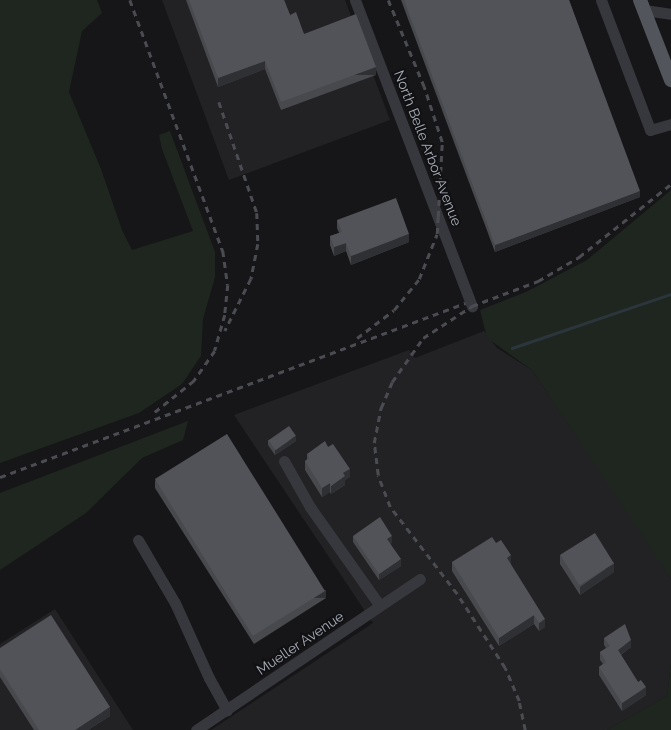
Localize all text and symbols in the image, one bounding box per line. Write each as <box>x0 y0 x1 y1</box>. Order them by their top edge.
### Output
street label: North Belle Arbor Avenue <box>390 67 466 229</box>
street label: Mueller Avenue <box>253 607 347 679</box>

